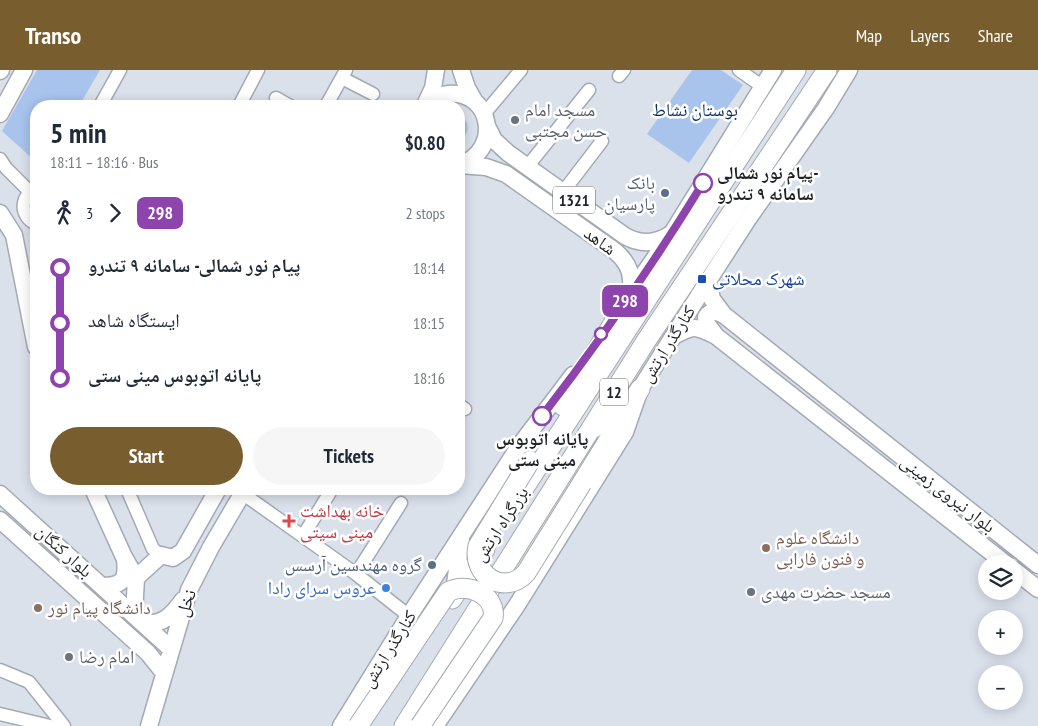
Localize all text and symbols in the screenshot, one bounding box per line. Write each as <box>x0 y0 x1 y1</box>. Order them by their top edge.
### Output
text: Transo <box>25 20 81 51</box>
text: Map <box>856 24 882 47</box>
text: Layers <box>910 24 950 47</box>
text: Share <box>978 24 1013 47</box>
place label: مسجد امام حسن مجتبی <box>525 98 607 142</box>
park label: بوستان نشاط <box>652 98 738 121</box>
text: 5 min <box>50 114 107 151</box>
marker: مسجد امام حسن مجتبی <box>509 114 521 126</box>
text: $0.80 <box>405 131 445 155</box>
text: 18:11 – 18:16 · Bus <box>50 152 158 172</box>
place label: پیام نور شمالی- سامانه ۹ تندرو <box>717 161 819 205</box>
place label: بانک پارسیان <box>604 171 655 215</box>
marker: پیام نور شمالی- سامانه ۹ تندرو <box>693 173 713 193</box>
road number: 1321 <box>553 186 595 214</box>
marker: بانک پارسیان <box>659 187 671 199</box>
icon: walk <box>50 199 78 227</box>
icon: forward <box>101 199 129 227</box>
text: 298 <box>147 201 173 224</box>
text: 3 <box>86 203 93 223</box>
text: 2 stops <box>405 203 445 223</box>
street label: شاهد <box>580 221 621 260</box>
text: پیام نور شمالی- سامانه ۹ تندرو <box>88 253 300 277</box>
text: 18:14 <box>413 258 445 278</box>
place label: شهرک محلاتی <box>712 267 805 290</box>
marker: شهرک محلاتی <box>696 273 708 285</box>
line badge: 298 <box>596 285 654 317</box>
text: 298 <box>612 289 638 312</box>
street label: کنارگذر ارتش <box>635 300 701 387</box>
text: ایستگاه شاهد <box>88 308 180 332</box>
text: 18:15 <box>413 313 445 333</box>
unlabelled marker <box>594 327 608 341</box>
text: پایانه اتوبوس مینی ستی <box>88 363 261 387</box>
text: 18:16 <box>413 368 445 388</box>
road number: 12 <box>600 378 628 406</box>
marker: پایانه اتوبوس مینی ستی <box>532 406 552 426</box>
button: Start <box>50 427 243 485</box>
button: Tickets <box>253 427 445 485</box>
place label: پایانه اتوبوس مینی ستی <box>496 427 588 471</box>
street label: بلوار نیروی زمینی <box>896 449 1000 538</box>
street label: بزرگراه ارتش <box>468 482 533 566</box>
place label: خانه بهداشت مینی سیتی <box>300 499 384 543</box>
marker: خانه بهداشت مینی سیتی <box>282 514 296 528</box>
street label: بلوار کنگان <box>31 519 98 582</box>
place label: دانشگاه علوم و فنون فارابی <box>776 526 865 570</box>
marker: دانشگاه علوم و فنون فارابی <box>760 542 772 554</box>
place label: گروه مهندسین آرسس <box>285 553 423 576</box>
map controls <box>978 555 1023 710</box>
button: layers <box>978 555 1023 600</box>
marker: گروه مهندسین آرسس <box>426 559 438 571</box>
place label: عروس سرای رادا <box>268 576 376 599</box>
place label: مسجد حضرت مهدی <box>761 580 891 603</box>
marker: عروس سرای رادا <box>380 582 392 594</box>
street label: نخل <box>170 586 201 620</box>
marker: مسجد حضرت مهدی <box>745 586 757 598</box>
place label: دانشگاه پیام نور <box>47 596 151 620</box>
marker: دانشگاه پیام نور <box>32 602 44 614</box>
street label: کنارگذر ارتش <box>356 605 422 692</box>
button: + <box>978 610 1023 655</box>
place label: امام رضا <box>79 645 134 669</box>
marker: امام رضا <box>63 651 75 663</box>
button: − <box>978 665 1023 710</box>

